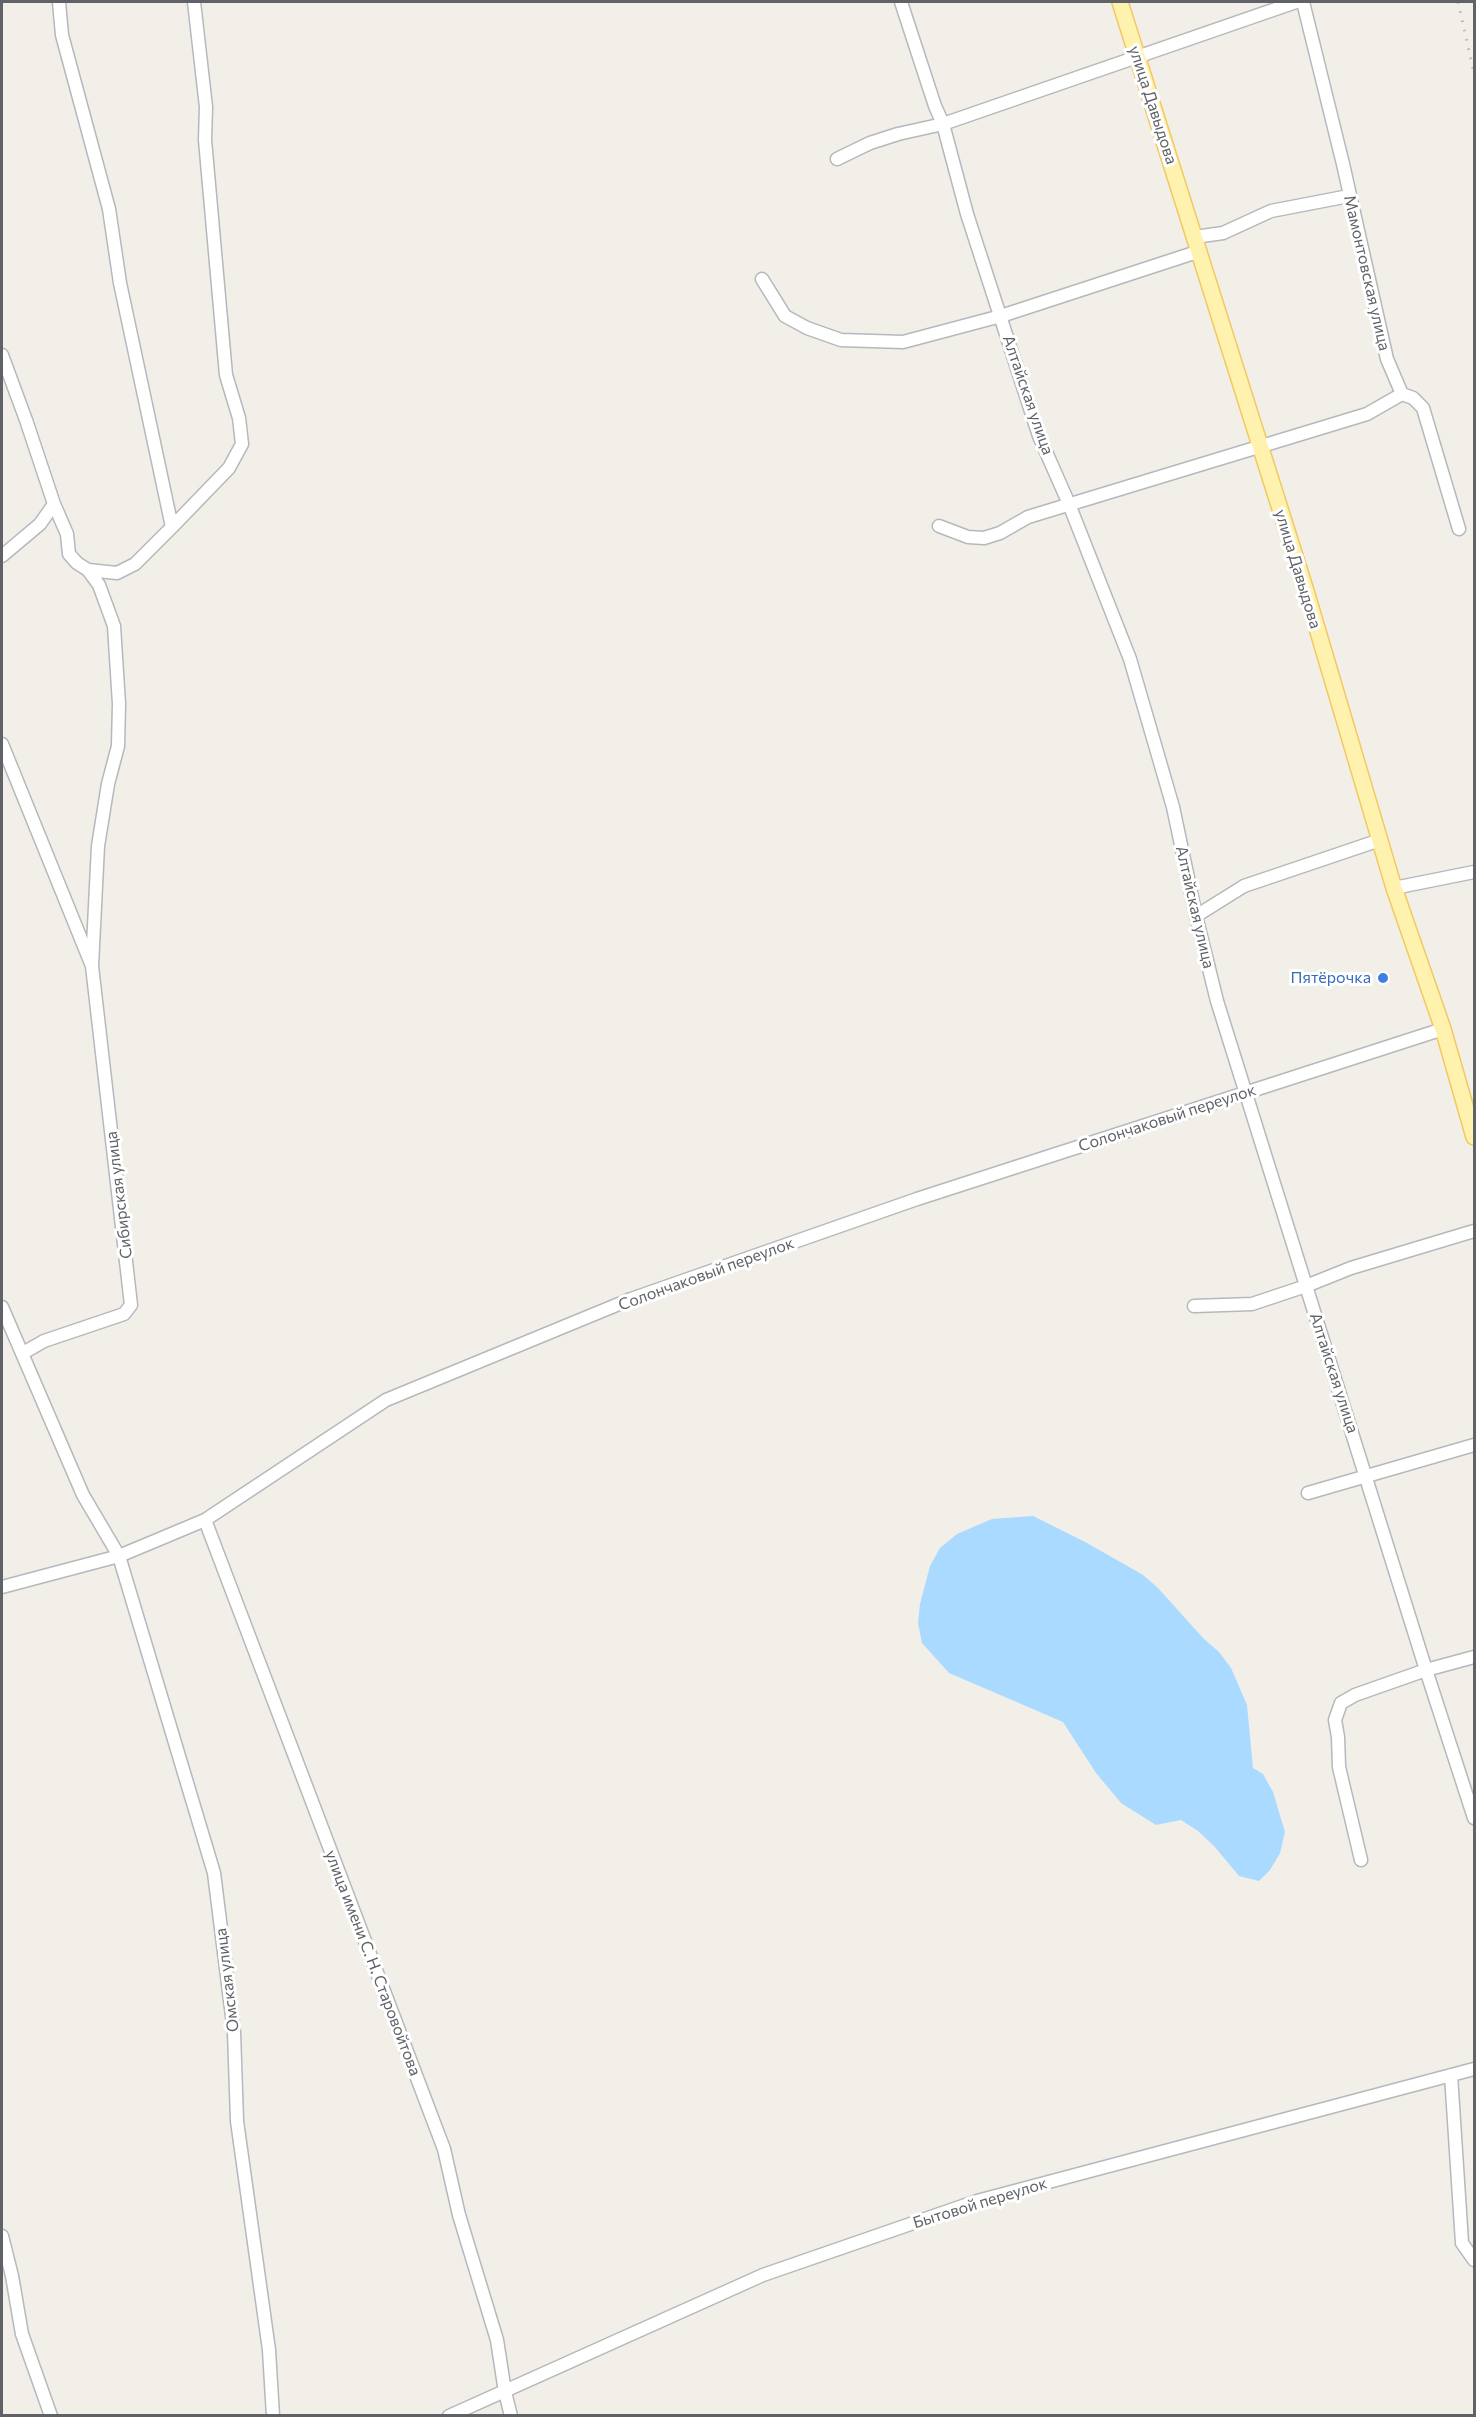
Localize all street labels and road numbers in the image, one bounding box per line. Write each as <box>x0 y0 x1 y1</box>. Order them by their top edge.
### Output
street label: улица Давыдова <box>1125 43 1181 167</box>
street label: Мамонтовская улица <box>1340 193 1394 353</box>
street label: Алтайская улица <box>999 333 1057 457</box>
street label: улица Давыдова <box>1271 507 1325 631</box>
street label: Алтайская улица <box>1172 844 1218 970</box>
street label: Солончаковый переулок <box>1076 1080 1258 1156</box>
street label: Сибирская улица <box>102 1130 136 1260</box>
street label: Солончаковый переулок <box>616 1233 796 1315</box>
street label: Алтайская улица <box>1306 1310 1362 1436</box>
street label: улица имени С. Н. Старовойтова <box>321 1847 425 2079</box>
street label: Омская улица <box>211 1927 243 2033</box>
street label: Бытовой переулок <box>911 2173 1049 2233</box>

